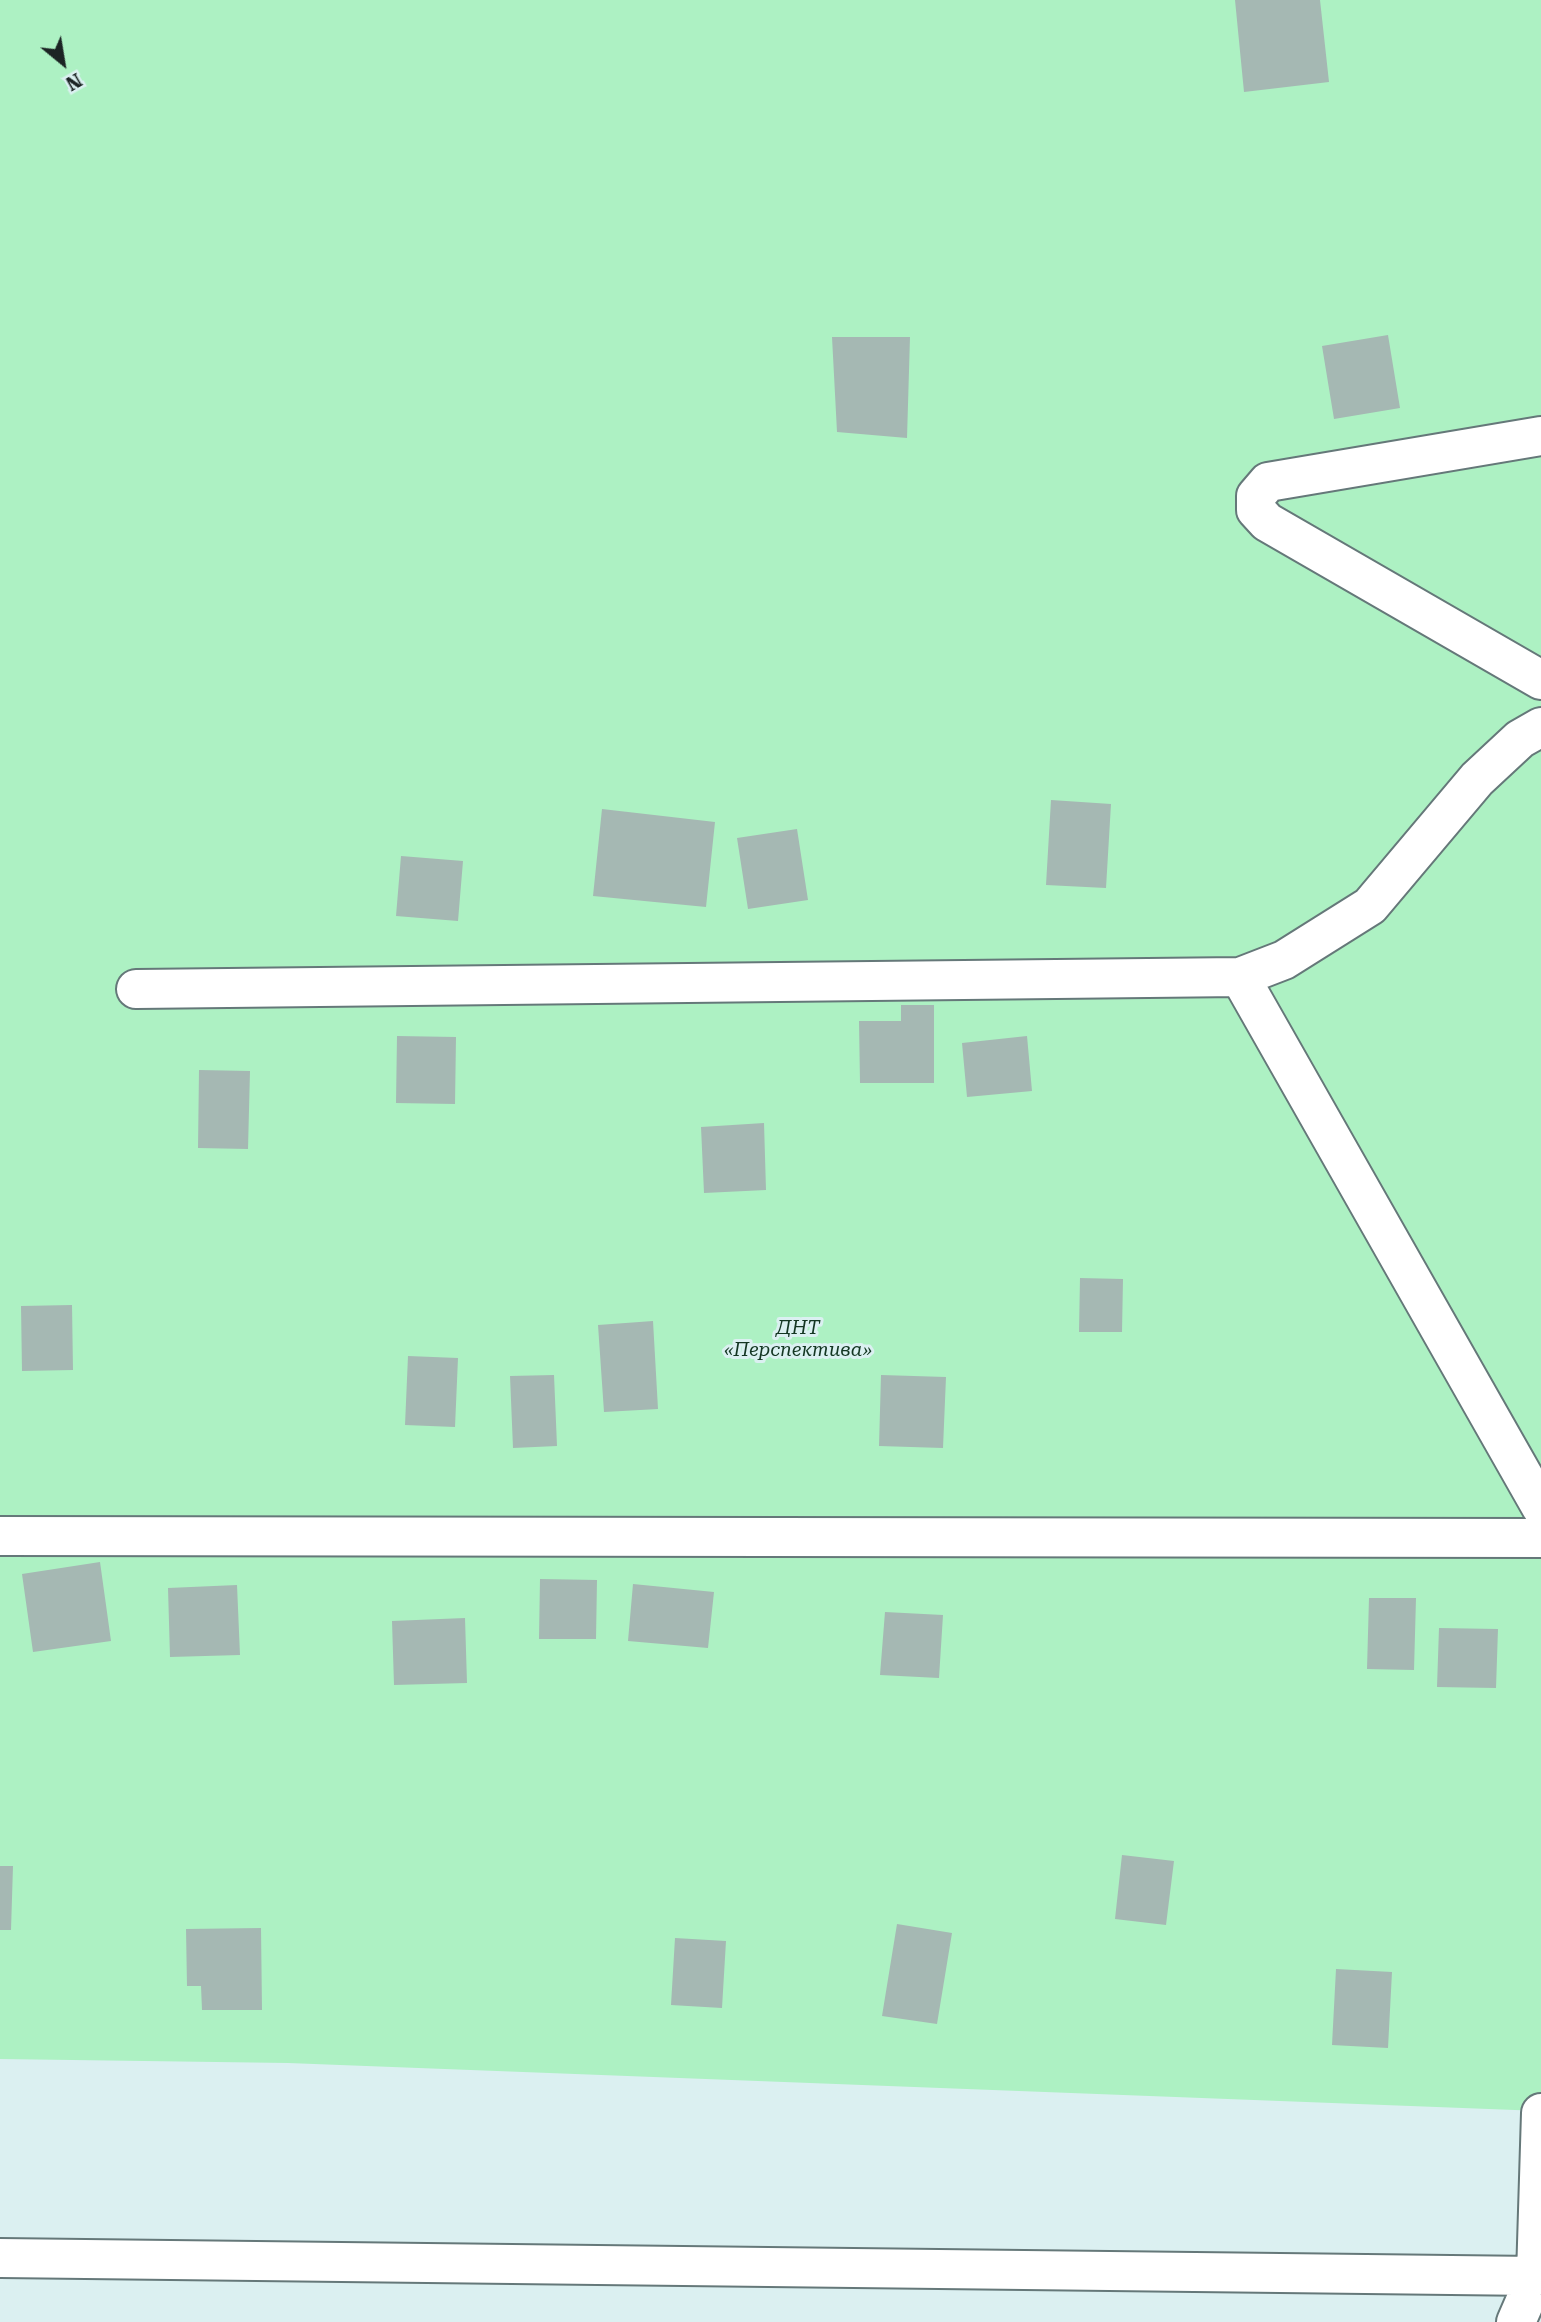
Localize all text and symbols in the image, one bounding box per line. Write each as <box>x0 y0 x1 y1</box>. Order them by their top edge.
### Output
north arrow <box>28 28 98 98</box>
text: N <box>62 68 86 95</box>
park label: ДНТ «Перспектива» <box>724 1317 872 1361</box>

